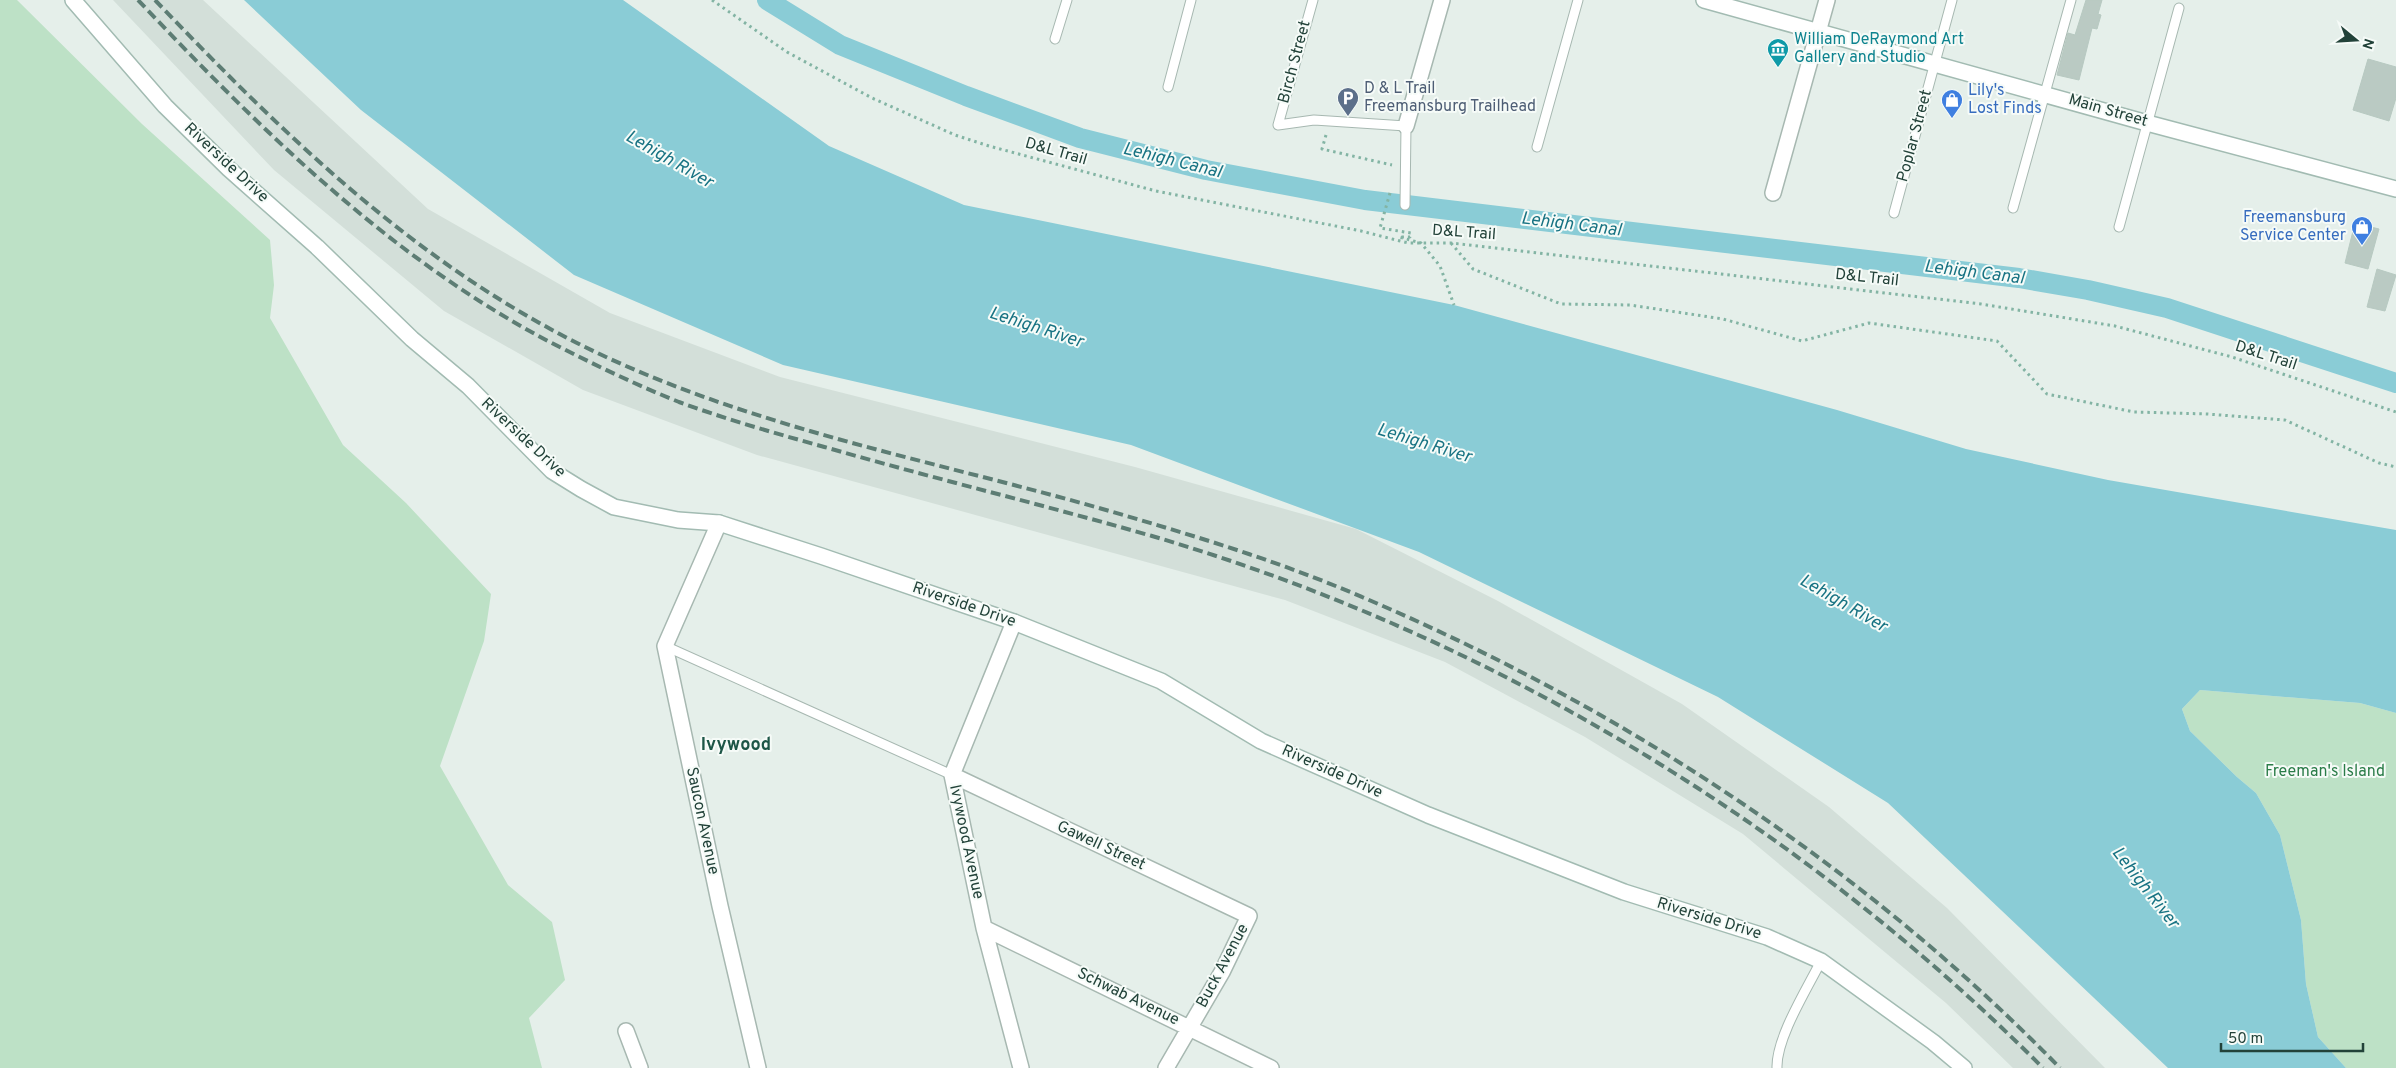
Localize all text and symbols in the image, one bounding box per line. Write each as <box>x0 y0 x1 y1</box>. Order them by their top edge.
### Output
north arrow <box>2331 15 2381 65</box>
street label: Birch Street <box>1274 18 1316 106</box>
place label: William DeRaymond Art Gallery and Studio <box>1794 30 1964 68</box>
text: N <box>2357 36 2377 51</box>
museum icon: William DeRaymond Art Gallery and Studio <box>1766 37 1790 68</box>
place label: D & L Trail Freemansburg Trailhead <box>1364 79 1536 117</box>
place label: Lily's Lost Finds <box>1968 81 2042 119</box>
parking icon: D & L Trail Freemansburg Trailhead <box>1336 86 1360 117</box>
street label: Poplar Street <box>1893 88 1937 184</box>
shop icon: Lily's Lost Finds <box>1940 88 1964 119</box>
street label: Main Street <box>2066 90 2150 132</box>
street label: Riverside Drive <box>180 119 272 207</box>
water label: Lehigh River <box>621 126 719 195</box>
street label: D&L Trail <box>1022 134 1090 170</box>
water label: Lehigh Canal <box>1120 138 1225 185</box>
water label: Lehigh Canal <box>1520 207 1624 243</box>
place label: Freemansburg Service Center <box>2240 208 2346 246</box>
shop icon: Freemansburg Service Center <box>2350 215 2374 246</box>
street label: D&L Trail <box>1431 221 1497 245</box>
water label: Lehigh Canal <box>1923 255 2027 291</box>
street label: D&L Trail <box>1834 265 1900 291</box>
water label: Lehigh River <box>986 302 1088 355</box>
street label: D&L Trail <box>2232 337 2300 375</box>
street label: Riverside Drive <box>477 394 569 482</box>
water label: Lehigh River <box>1374 419 1476 470</box>
water label: Lehigh River <box>1795 570 1893 639</box>
street label: Riverside Drive <box>909 578 1019 632</box>
district label: Ivywood <box>701 734 771 757</box>
street label: Riverside Drive <box>1278 741 1386 803</box>
park label: Freeman's Island <box>2265 762 2385 782</box>
street label: Saucon Avenue <box>681 765 723 877</box>
street label: Ivywood Avenue <box>944 783 988 901</box>
street label: Gawell Street <box>1054 817 1148 875</box>
water label: Lehigh River <box>2106 842 2185 935</box>
street label: Riverside Drive <box>1654 894 1764 944</box>
street label: Buck Avenue <box>1192 920 1254 1012</box>
street label: Schwab Avenue <box>1074 964 1182 1030</box>
scale bar <box>2221 1020 2364 1052</box>
text: 50 m <box>2228 1030 2263 1049</box>

